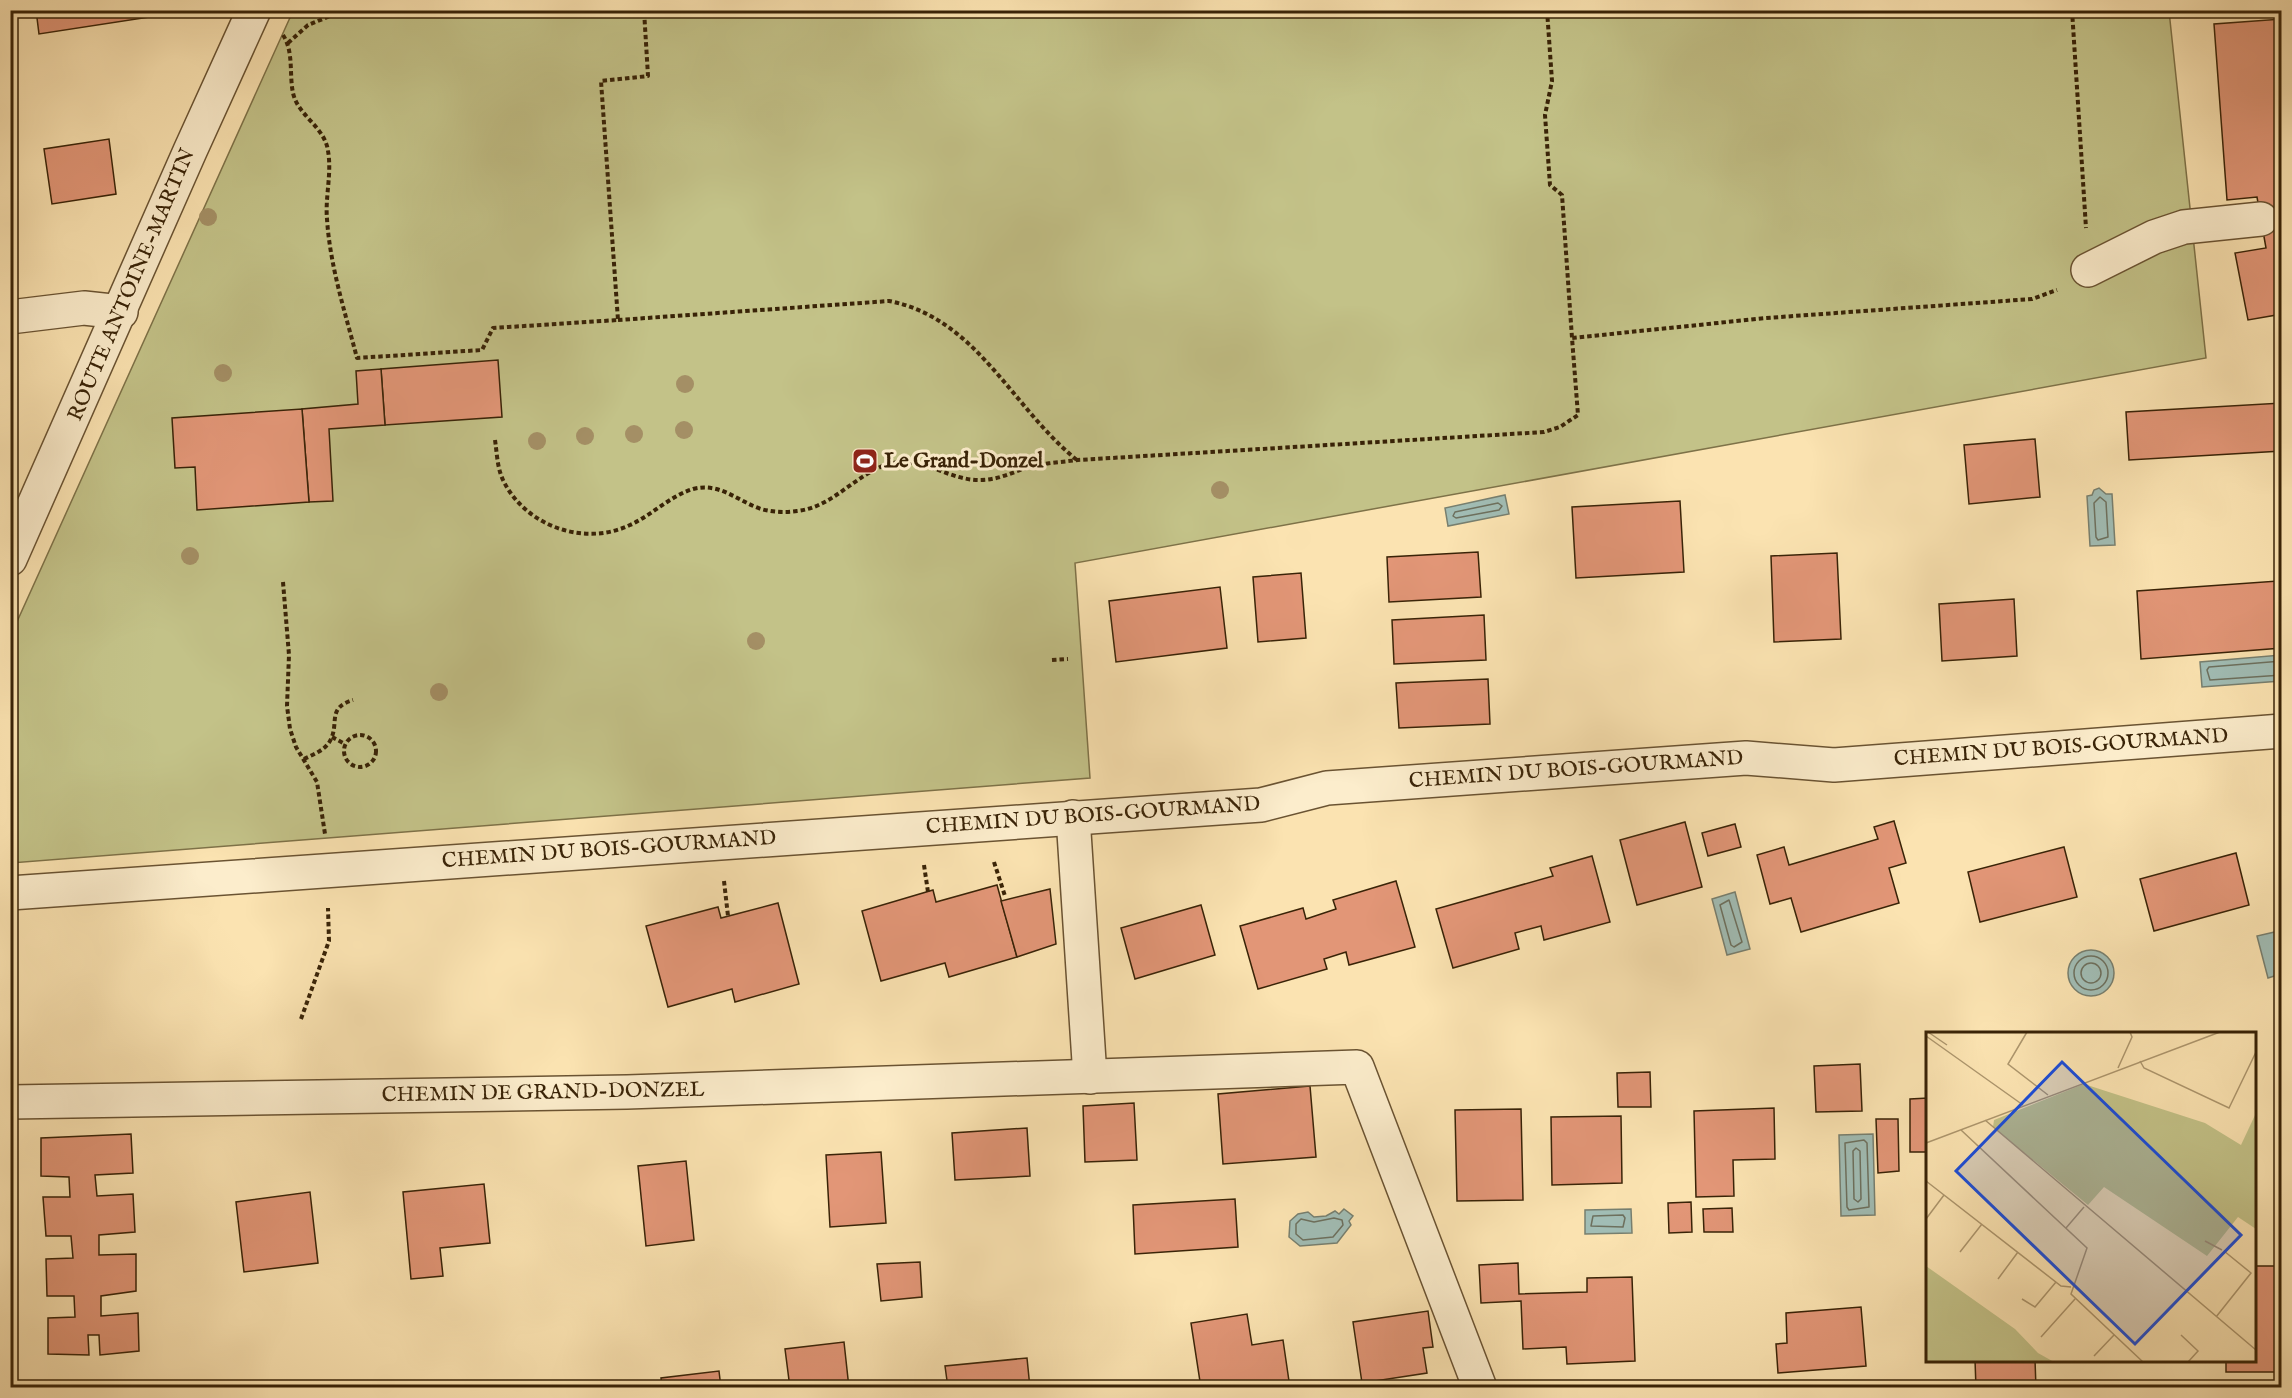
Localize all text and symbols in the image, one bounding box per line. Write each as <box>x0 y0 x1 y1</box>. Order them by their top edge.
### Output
street label: ROUTE ANTOINE-MARTIN <box>62 145 202 425</box>
sports icon: Le Grand-Donzel <box>850 446 880 476</box>
place label: Le Grand-Donzel <box>884 448 1045 475</box>
street label: CHEMIN DU BOIS-GOURMAND <box>1893 723 2229 773</box>
street label: CHEMIN DU BOIS-GOURMAND <box>1408 745 1744 795</box>
street label: CHEMIN DU BOIS-GOURMAND <box>925 791 1261 841</box>
street label: CHEMIN DU BOIS-GOURMAND <box>441 825 777 875</box>
inset map <box>1926 1032 2256 1362</box>
street label: CHEMIN DE GRAND-DONZEL <box>381 1077 705 1109</box>

